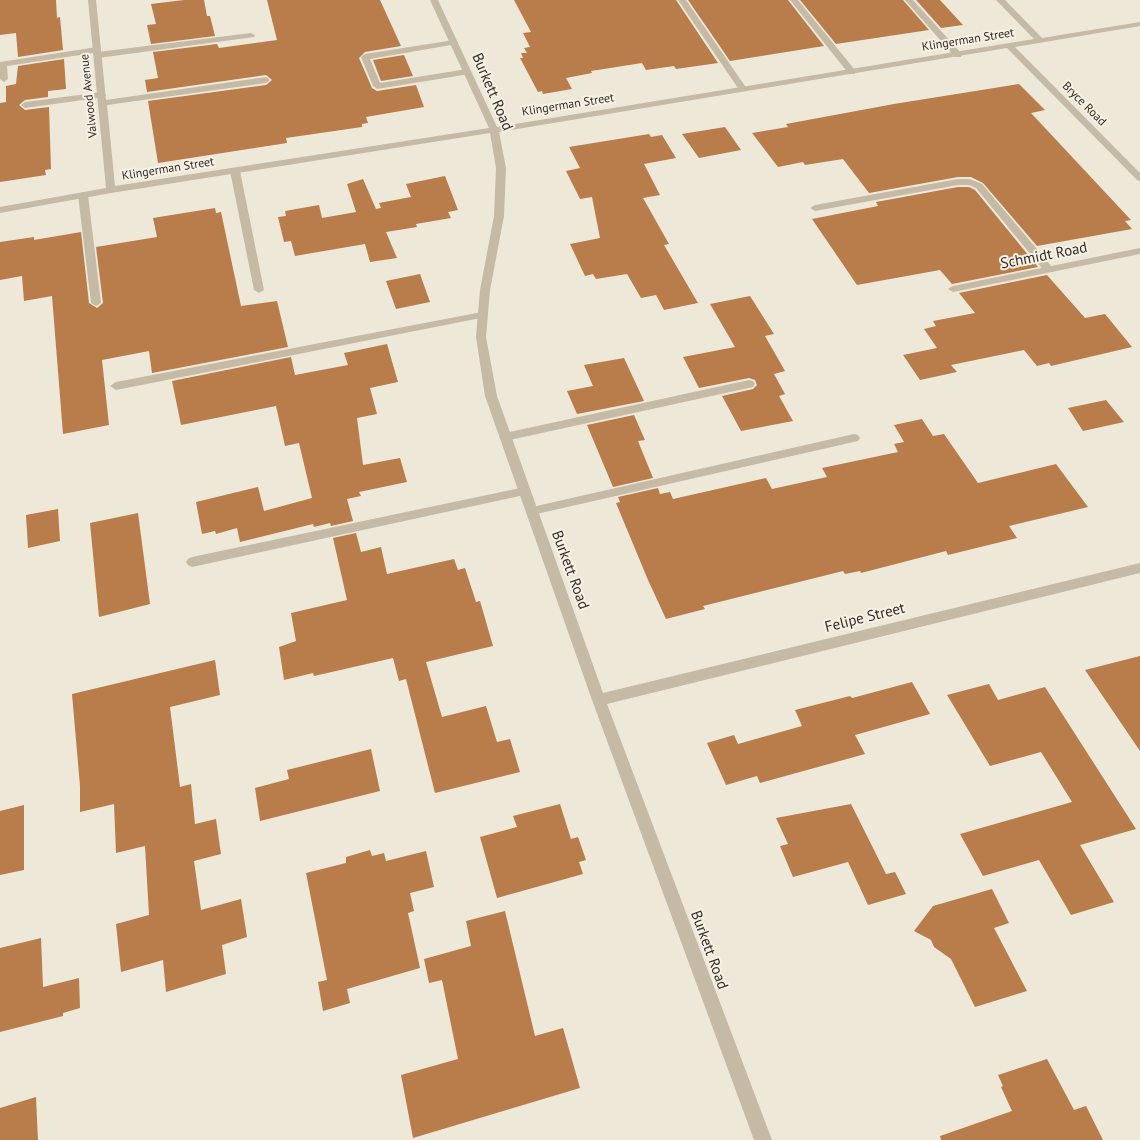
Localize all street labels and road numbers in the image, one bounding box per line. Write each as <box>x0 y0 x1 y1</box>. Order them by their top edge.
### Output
street label: Klingerman Street <box>921 26 1015 54</box>
street label: Burkett Road <box>468 51 516 133</box>
street label: Valwood Avenue <box>77 53 101 139</box>
street label: Bryce Road <box>1059 79 1109 129</box>
street label: Klingerman Street <box>521 91 615 119</box>
street label: Klingerman Street <box>121 155 215 183</box>
street label: Schmidt Road <box>999 239 1089 273</box>
street label: Burkett Road <box>547 528 593 612</box>
street label: Felipe Street <box>823 599 907 637</box>
street label: Burkett Road <box>686 908 732 992</box>

